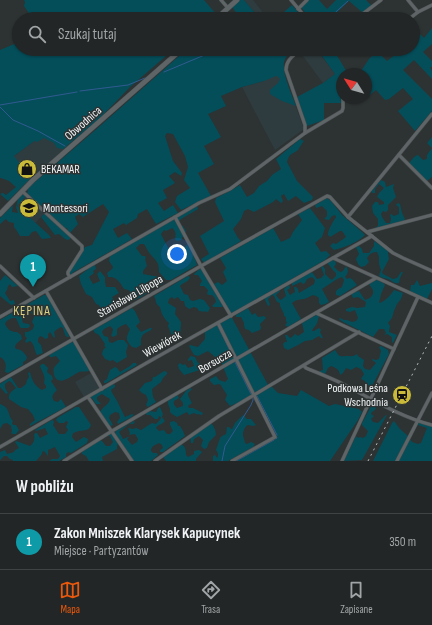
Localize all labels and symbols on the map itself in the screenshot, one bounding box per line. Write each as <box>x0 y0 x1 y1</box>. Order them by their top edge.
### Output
north arrow <box>336 68 372 104</box>
street label: Obwodnica <box>62 103 105 144</box>
shop icon: BEKAMAR <box>16 158 38 180</box>
place label: BEKAMAR <box>41 162 80 177</box>
school or university icon: Montessori <box>18 197 40 219</box>
place label: Montessori <box>43 201 88 216</box>
your location <box>167 244 187 264</box>
pin: 1 <box>20 254 46 287</box>
street label: Stanisława Lilpopa <box>95 271 166 321</box>
district label: KĘPINA <box>13 303 51 319</box>
street label: Wiewiórek <box>140 328 184 361</box>
street label: Borsucza <box>196 346 235 377</box>
place label: Podkowa Leśna Wschodnia <box>327 381 388 410</box>
station icon: Podkowa Leśna Wschodnia <box>391 384 413 406</box>

